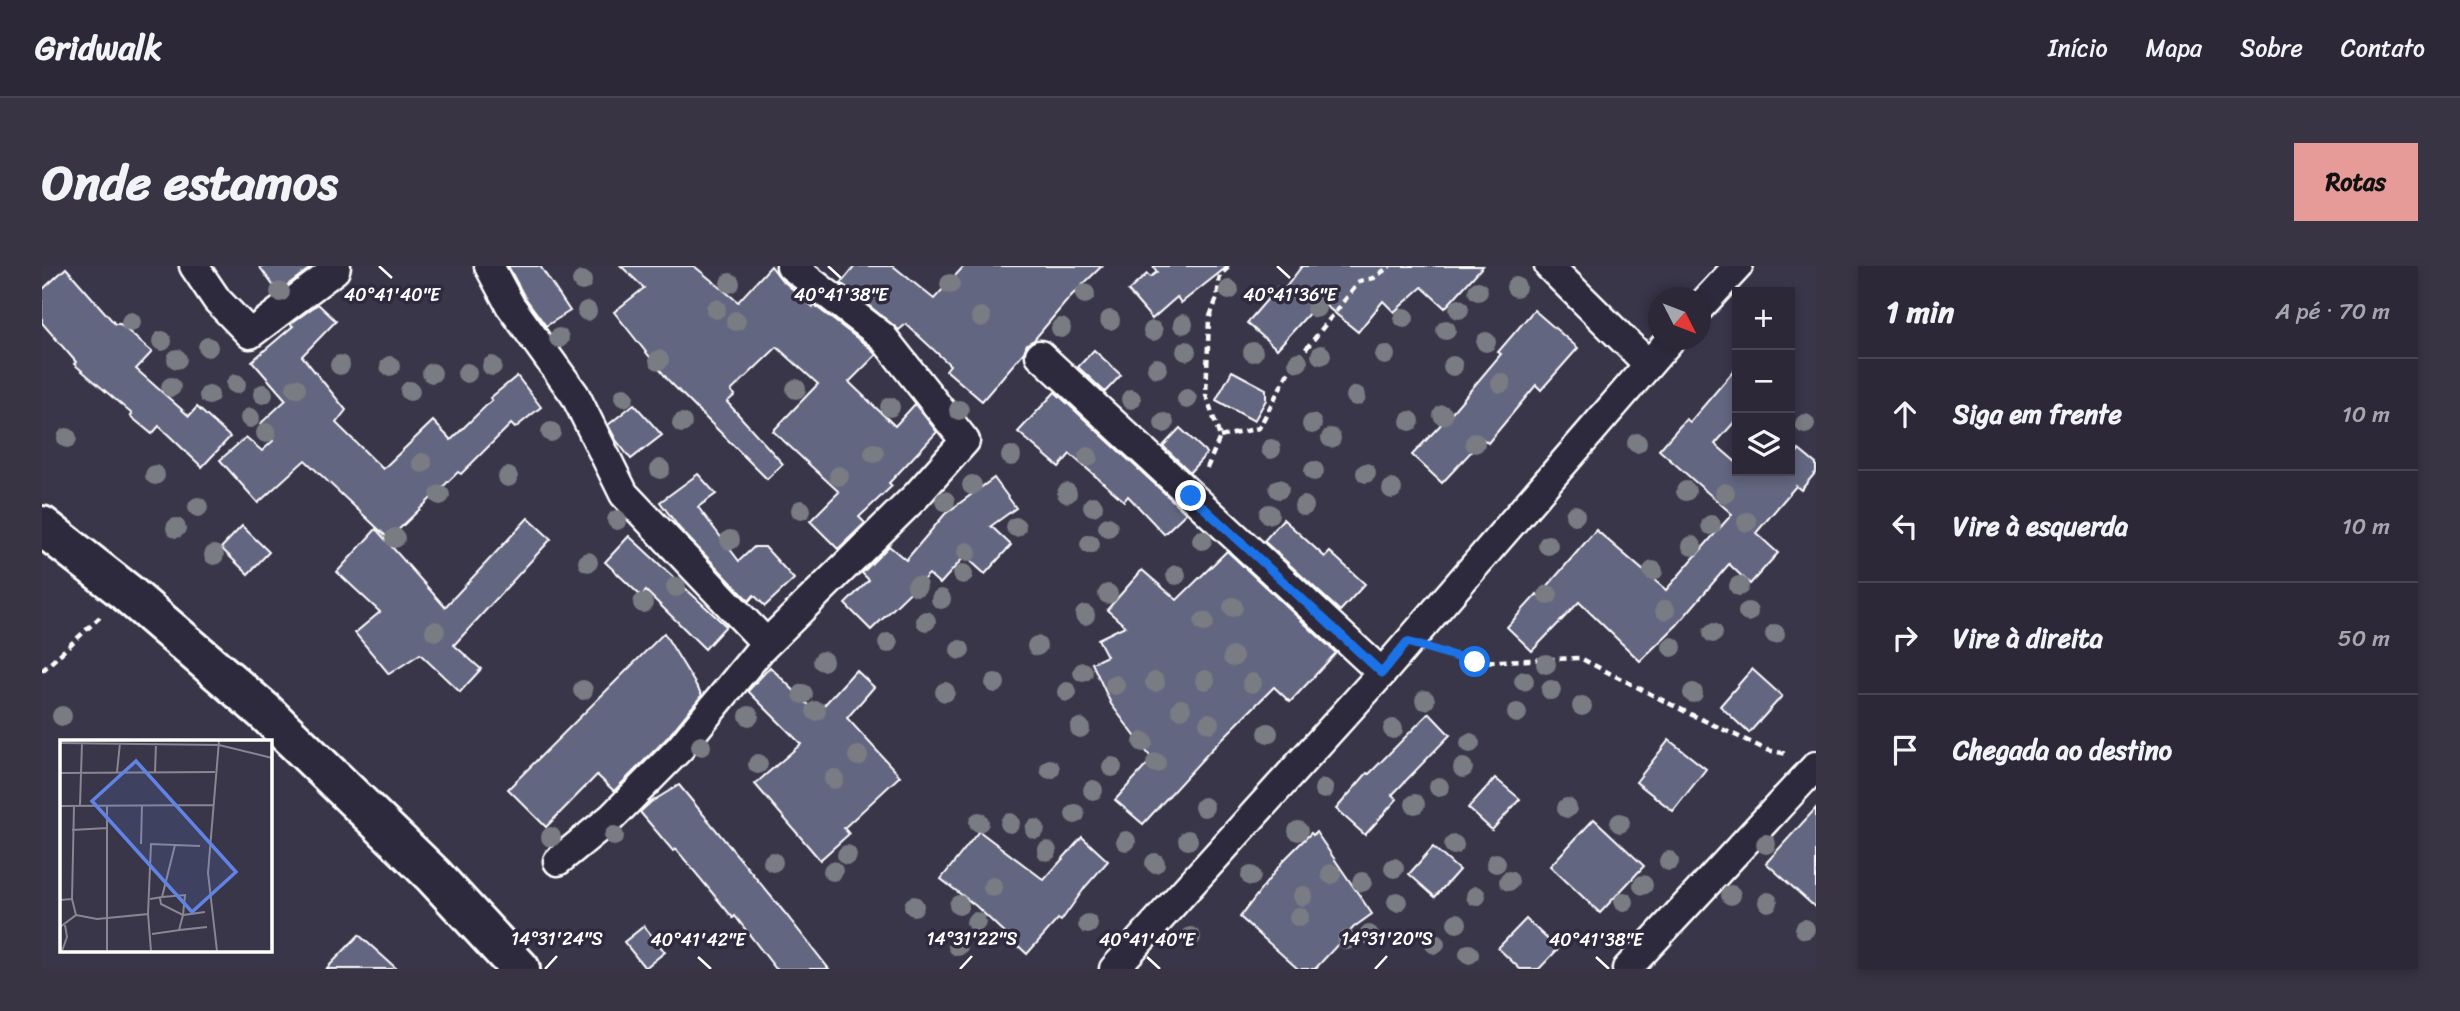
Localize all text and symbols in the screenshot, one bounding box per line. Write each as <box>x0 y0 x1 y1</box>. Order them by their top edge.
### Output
text: Gridwalk <box>35 19 162 77</box>
text: Início <box>2048 27 2108 69</box>
text: Mapa <box>2146 27 2202 69</box>
text: Sobre <box>2240 27 2303 69</box>
text: Contato <box>2341 27 2425 69</box>
text: Onde estamos <box>42 139 338 226</box>
button: Rotas <box>2294 143 2418 221</box>
text: 40°41'40"E <box>344 279 441 311</box>
text: 40°41'38"E <box>794 279 889 311</box>
text: 40°41'36"E <box>1243 279 1338 311</box>
text: 1 min <box>1886 285 1954 339</box>
north arrow <box>1648 287 1711 350</box>
map controls <box>1732 287 1795 476</box>
button: + <box>1732 287 1795 350</box>
text: A pé · 70 m <box>2276 291 2390 332</box>
button: − <box>1732 350 1795 413</box>
text: Siga em frente <box>1953 391 2122 437</box>
text: 10 m <box>2342 394 2390 435</box>
icon: ahead <box>1886 395 1924 433</box>
button: layers <box>1732 413 1795 476</box>
route end <box>1175 480 1206 511</box>
text: Vire à esquerda <box>1953 503 2128 549</box>
text: 10 m <box>2342 506 2390 547</box>
icon: left <box>1886 507 1924 545</box>
text: Vire à direita <box>1953 615 2103 661</box>
text: 50 m <box>2338 618 2390 659</box>
icon: right <box>1886 619 1924 657</box>
route start <box>1459 646 1490 677</box>
text: Chegada ao destino <box>1953 727 2172 773</box>
icon: arrive <box>1886 731 1924 769</box>
inset map <box>60 740 271 951</box>
text: 14°31'24"S <box>511 923 603 955</box>
text: 14°31'22"S <box>927 923 1017 955</box>
text: 14°31'20"S <box>1341 923 1433 955</box>
text: 40°41'42"E <box>650 924 747 956</box>
text: 40°41'40"E <box>1099 924 1196 956</box>
text: 40°41'38"E <box>1549 924 1644 956</box>

